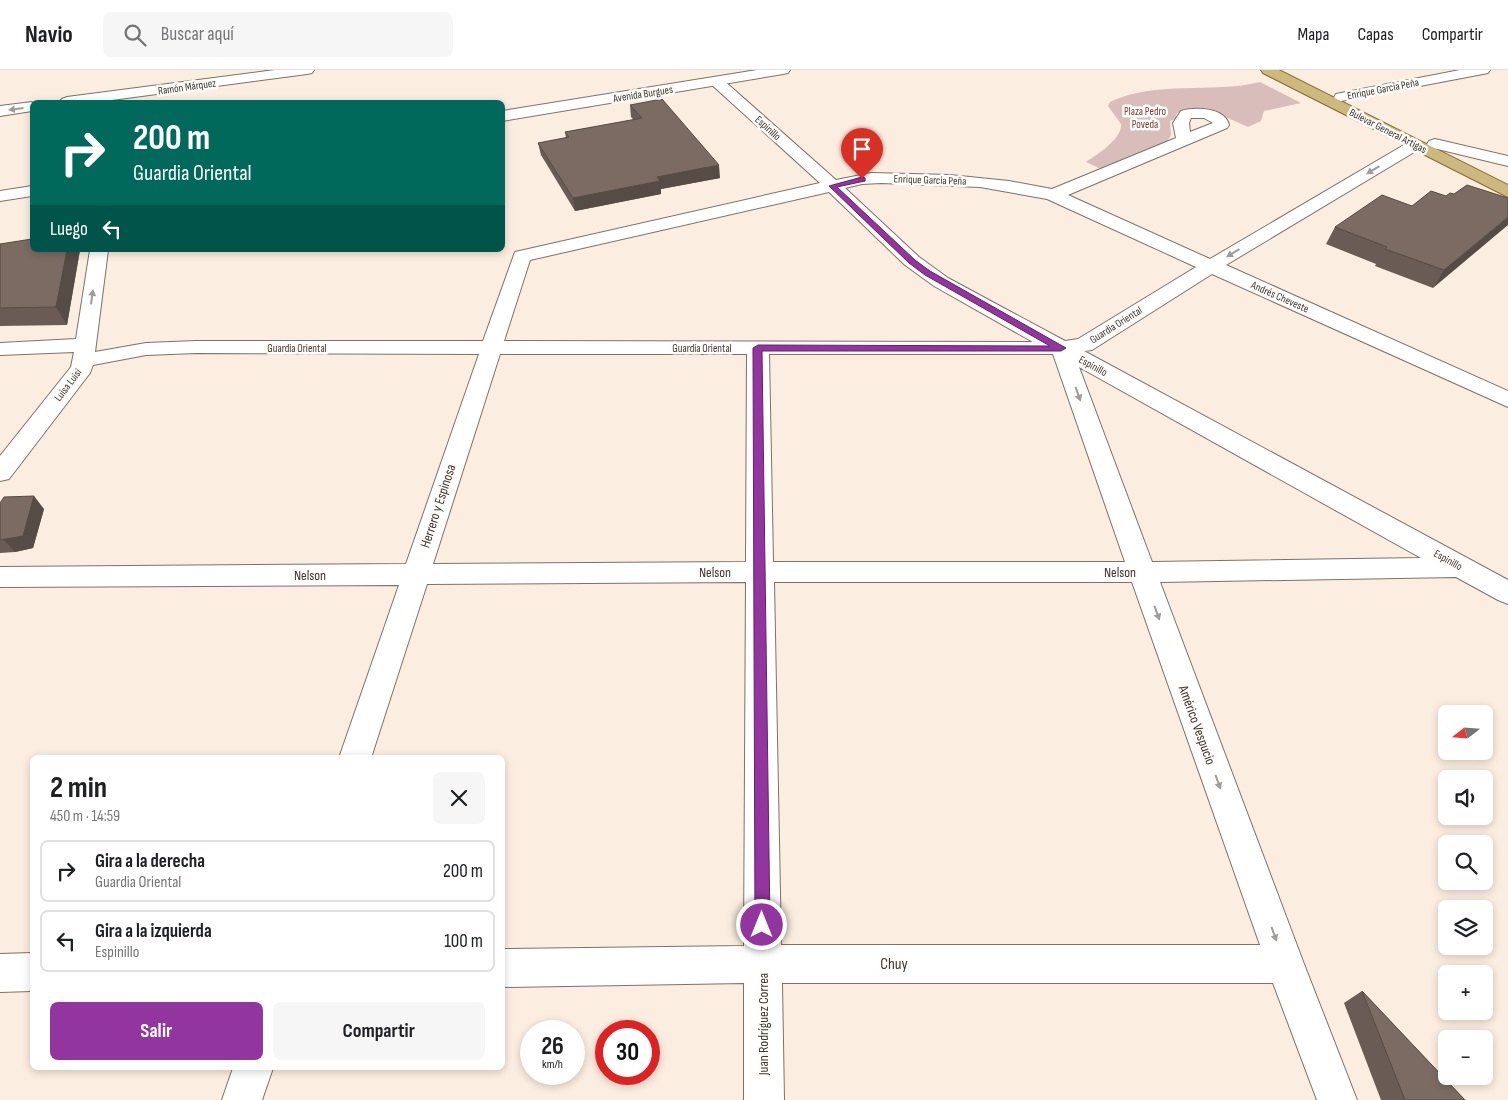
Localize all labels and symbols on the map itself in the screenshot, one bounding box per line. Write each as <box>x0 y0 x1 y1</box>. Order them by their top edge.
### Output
street label: Ramón Márquez <box>157 76 217 98</box>
street label: Enrique García Peña <box>1346 76 1420 102</box>
street label: Avenida Burgues <box>611 83 674 105</box>
one-way arrow <box>8 105 24 113</box>
park label: Plaza Pedro Poveda <box>1124 105 1166 131</box>
street label: Bulevar General Artigas <box>1347 106 1429 156</box>
street label: Espinillo <box>752 113 784 143</box>
pin <box>841 128 883 179</box>
one-way arrow <box>1366 165 1379 174</box>
street label: Enrique García Peña <box>893 172 967 188</box>
one-way arrow <box>1227 248 1240 257</box>
street label: Andrés Cheveste <box>1248 278 1311 316</box>
one-way arrow <box>88 289 96 305</box>
street label: Guardia Oriental <box>1087 304 1145 346</box>
street label: Guardia Oriental <box>267 342 327 355</box>
street label: Guardia Oriental <box>672 342 732 355</box>
street label: Espinillo <box>1077 353 1110 379</box>
street label: Luisa Luisi <box>52 366 84 404</box>
one-way arrow <box>1074 387 1082 402</box>
street label: Herrero y Espinosa <box>416 462 460 550</box>
street label: Espinillo <box>1432 547 1465 573</box>
street label: Nelson <box>699 564 731 581</box>
street label: Nelson <box>1104 564 1136 581</box>
street label: Nelson <box>294 567 326 584</box>
one-way arrow <box>1153 606 1161 621</box>
street label: Américo Vespucio <box>1174 682 1219 767</box>
north arrow <box>1438 705 1492 760</box>
one-way arrow <box>1214 775 1222 790</box>
position arrow <box>735 898 787 950</box>
one-way arrow <box>1271 927 1278 942</box>
street label: Chuy <box>880 955 908 974</box>
street label: Juan Rodríguez Correa <box>755 973 772 1076</box>
speed limit sign: 30 <box>595 1020 660 1085</box>

